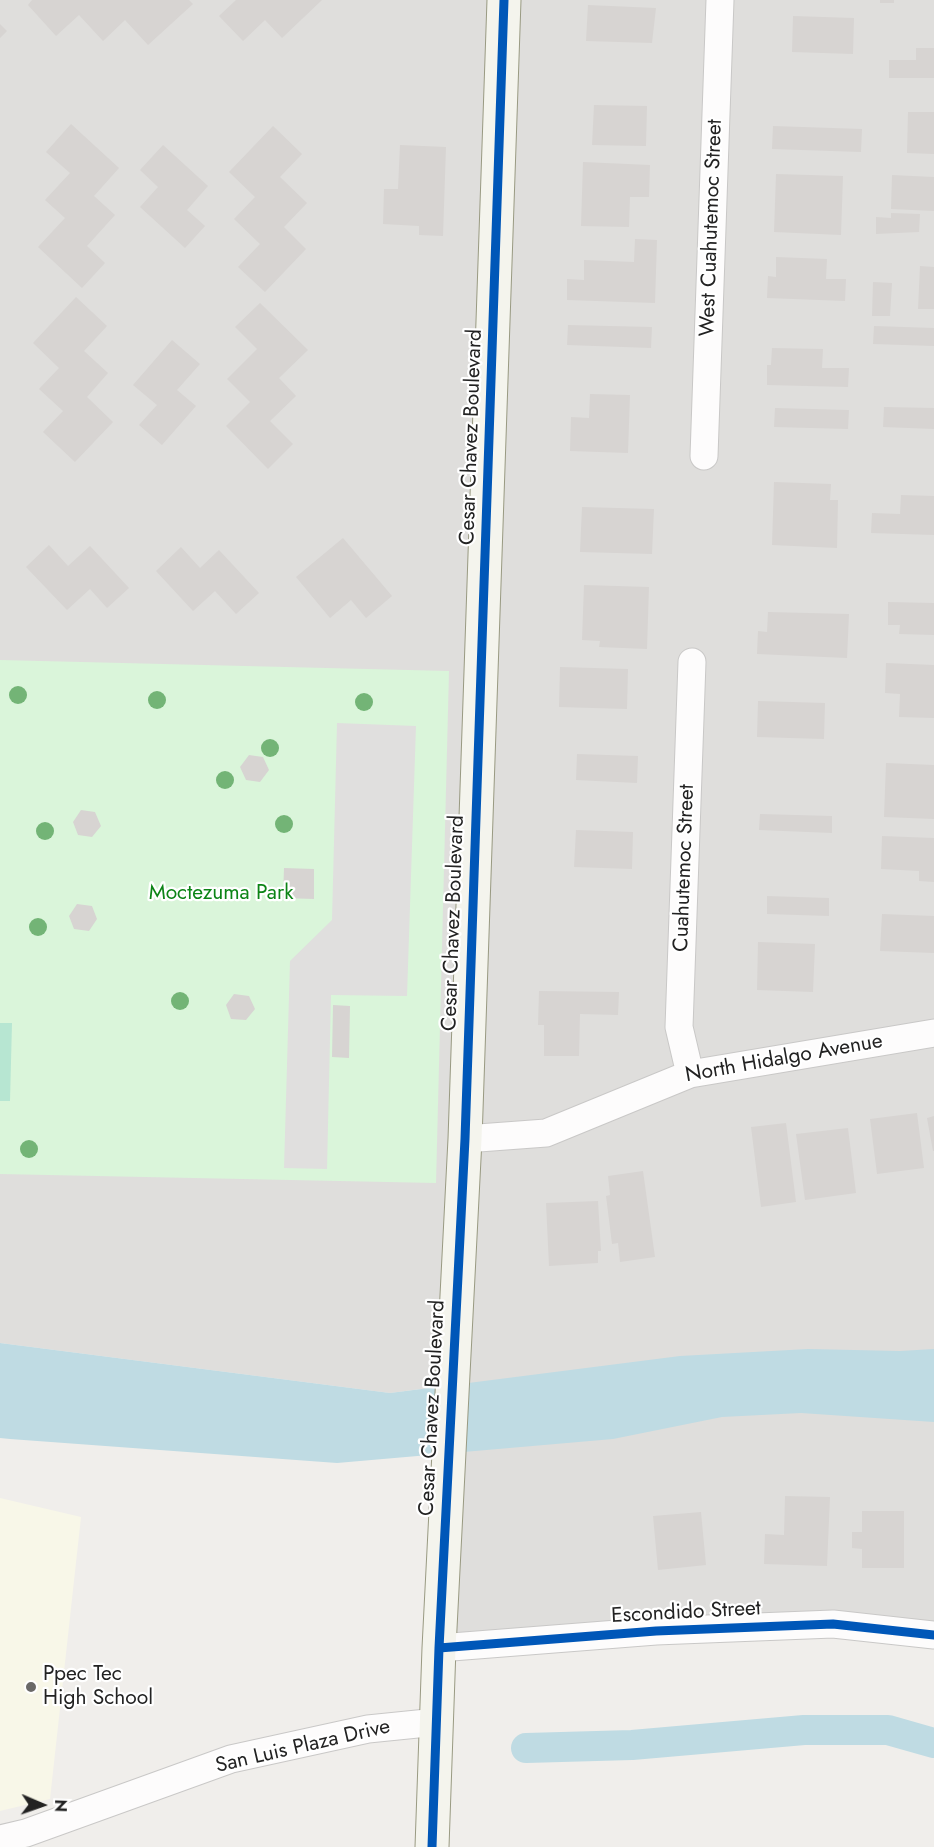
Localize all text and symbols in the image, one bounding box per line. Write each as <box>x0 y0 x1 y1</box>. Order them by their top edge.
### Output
street label: West Cuahutemoc Street <box>696 119 728 337</box>
street label: Cesar Chavez Boulevard <box>456 329 488 545</box>
street label: Cuahutemoc Street <box>669 784 701 952</box>
street label: Cesar Chavez Boulevard <box>438 815 470 1031</box>
park label: Moctezuma Park <box>149 881 293 907</box>
street label: North Hidalgo Avenue <box>683 1029 885 1089</box>
street label: Cesar Chavez Boulevard <box>415 1299 451 1517</box>
street label: Escondido Street <box>611 1596 761 1630</box>
place label: Ppec Tec High School <box>43 1662 153 1712</box>
marker: Ppec Tec High School <box>24 1680 38 1694</box>
street label: San Luis Plaza Drive <box>213 1715 393 1779</box>
north arrow <box>12 1775 72 1835</box>
text: N <box>49 1799 72 1812</box>

